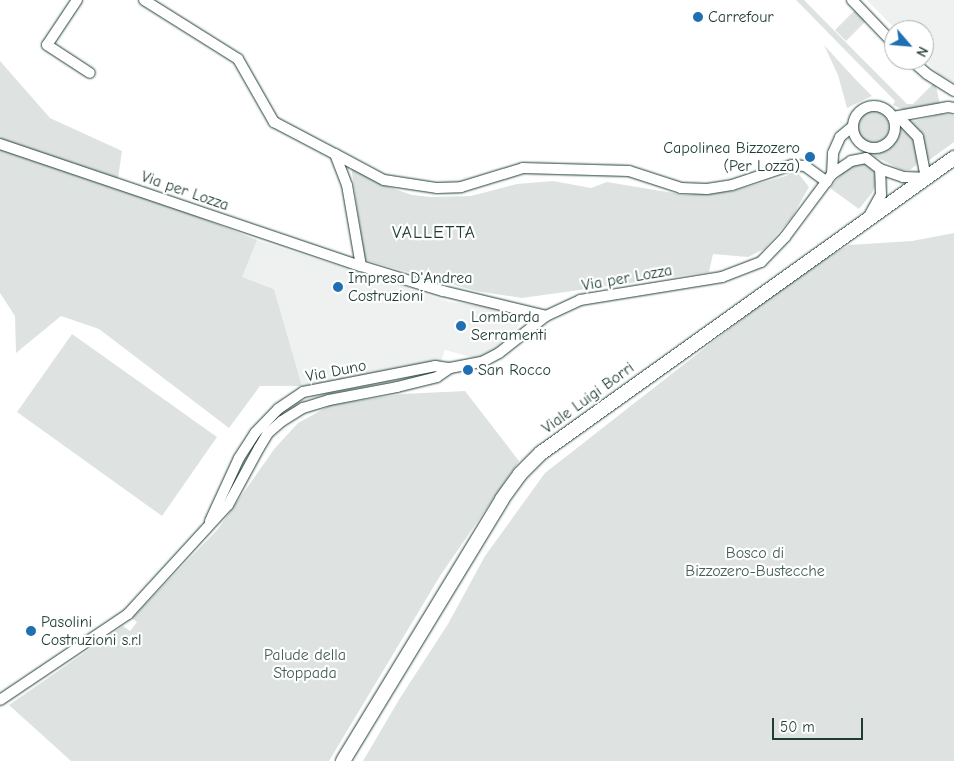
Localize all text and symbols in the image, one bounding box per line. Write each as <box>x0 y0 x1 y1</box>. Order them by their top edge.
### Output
place label: Carrefour <box>708 7 774 27</box>
marker: Carrefour <box>692 11 704 23</box>
north arrow <box>884 20 934 70</box>
text: N <box>912 44 932 60</box>
place label: Capolinea Bizzozero (Per Lozza) <box>663 138 800 176</box>
marker: Capolinea Bizzozero (Per Lozza) <box>804 151 816 163</box>
street label: Via per Lozza <box>139 167 231 215</box>
district label: VALLETTA <box>391 222 477 244</box>
street label: Via per Lozza <box>580 261 674 295</box>
place label: Impresa D'Andrea Costruzioni <box>348 268 472 306</box>
marker: Impresa D'Andrea Costruzioni <box>332 281 344 293</box>
place label: Lombarda Serramenti <box>471 307 547 345</box>
marker: Lombarda Serramenti <box>455 320 467 332</box>
street label: Via Duno <box>304 356 368 386</box>
street label: Viale Luigi Borri <box>538 358 638 438</box>
place label: San Rocco <box>478 360 551 380</box>
marker: San Rocco <box>462 364 474 376</box>
park label: Bosco di Bizzozero-Bustecche <box>685 543 825 581</box>
place label: Pasolini Costruzioni s.r.l <box>41 612 142 650</box>
marker: Pasolini Costruzioni s.r.l <box>25 625 37 637</box>
park label: Palude della Stoppada <box>264 645 346 683</box>
scale bar <box>774 708 865 740</box>
text: 50 m <box>780 718 815 736</box>

